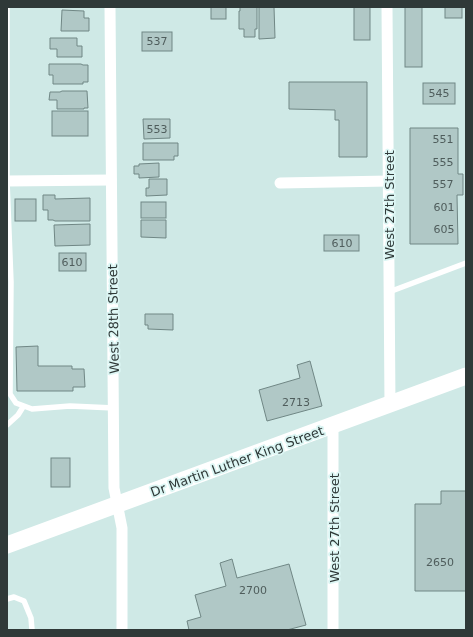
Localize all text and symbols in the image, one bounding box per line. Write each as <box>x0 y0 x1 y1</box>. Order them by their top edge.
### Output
house number: 537 <box>147 35 168 48</box>
house number: 545 <box>429 87 450 100</box>
house number: 553 <box>147 123 168 136</box>
house number: 551 <box>433 133 454 146</box>
street label: West 27th Street <box>382 150 397 260</box>
house number: 555 <box>433 156 454 169</box>
house number: 557 <box>433 178 454 191</box>
house number: 601 <box>434 201 455 214</box>
house number: 605 <box>434 223 455 236</box>
house number: 610 <box>332 237 353 250</box>
house number: 610 <box>62 256 83 269</box>
street label: West 28th Street <box>105 264 122 374</box>
house number: 2713 <box>282 396 310 409</box>
street label: Dr Martin Luther King Street <box>148 423 326 500</box>
street label: West 27th Street <box>327 473 342 583</box>
house number: 2650 <box>426 556 454 569</box>
house number: 2700 <box>239 584 267 597</box>

